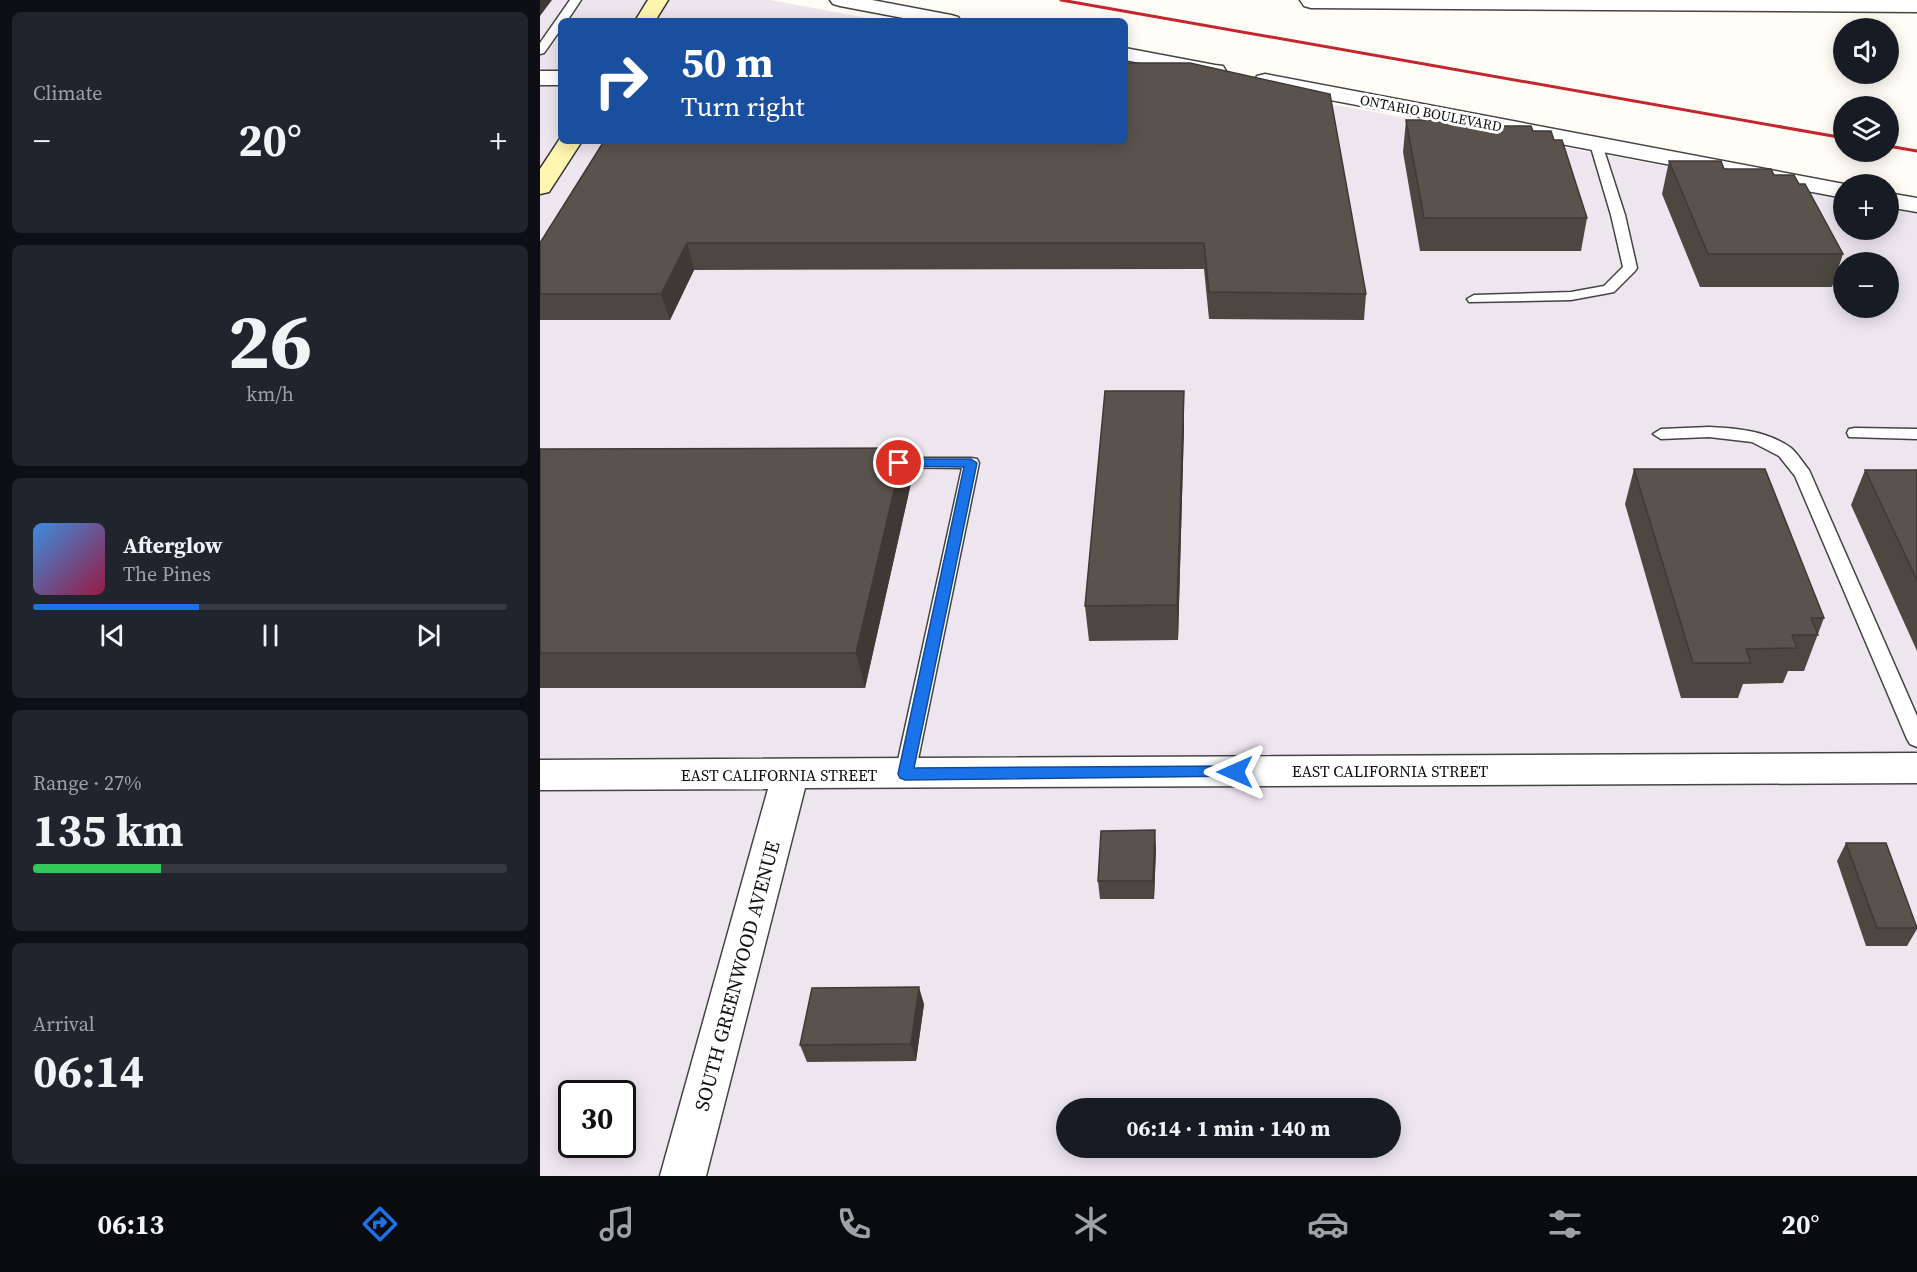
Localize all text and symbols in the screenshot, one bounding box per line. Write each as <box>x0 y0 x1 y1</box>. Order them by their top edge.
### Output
map controls <box>1833 18 1899 318</box>
button: sound <box>1833 18 1899 84</box>
text: 50 m <box>681 33 774 91</box>
icon: right <box>582 42 660 120</box>
text: Climate <box>33 79 102 107</box>
text: Turn right <box>681 88 805 125</box>
street label: ONTARIO BOULEVARD <box>1358 89 1504 137</box>
button: layers <box>1833 96 1899 162</box>
text: 20° <box>238 109 302 171</box>
text: − <box>33 118 51 163</box>
text: + <box>489 118 507 163</box>
button: + <box>1833 174 1899 240</box>
button: − <box>1833 252 1899 318</box>
text: 26 <box>228 287 312 394</box>
text: km/h <box>246 380 294 408</box>
pin <box>873 437 924 488</box>
icon: arrive <box>882 446 915 479</box>
text: Afterglow <box>123 530 223 560</box>
text: The Pines <box>123 560 211 588</box>
icon: previous <box>96 619 129 652</box>
icon: pause <box>254 619 287 652</box>
icon: next <box>412 619 445 652</box>
position arrow <box>1203 740 1267 804</box>
street label: EAST CALIFORNIA STREET <box>1292 760 1489 782</box>
street label: EAST CALIFORNIA STREET <box>681 764 878 786</box>
text: Range · 27% <box>33 769 142 797</box>
text: 135 km <box>33 799 184 861</box>
street label: SOUTH GREENWOOD AVENUE <box>687 838 787 1114</box>
text: Arrival <box>33 1010 95 1038</box>
text: 06:14 <box>33 1040 144 1102</box>
speed limit sign: 30 <box>558 1080 636 1158</box>
text: 06:14 · 1 min · 140 m <box>1127 1113 1330 1143</box>
icon: directions <box>359 1203 401 1245</box>
icon: music <box>596 1203 638 1245</box>
icon: phone <box>833 1203 875 1245</box>
icon: climate <box>1070 1203 1112 1245</box>
icon: car <box>1307 1203 1349 1245</box>
icon: filters <box>1544 1203 1586 1245</box>
text: 06:13 <box>98 1206 164 1243</box>
text: 20° <box>1781 1206 1819 1243</box>

